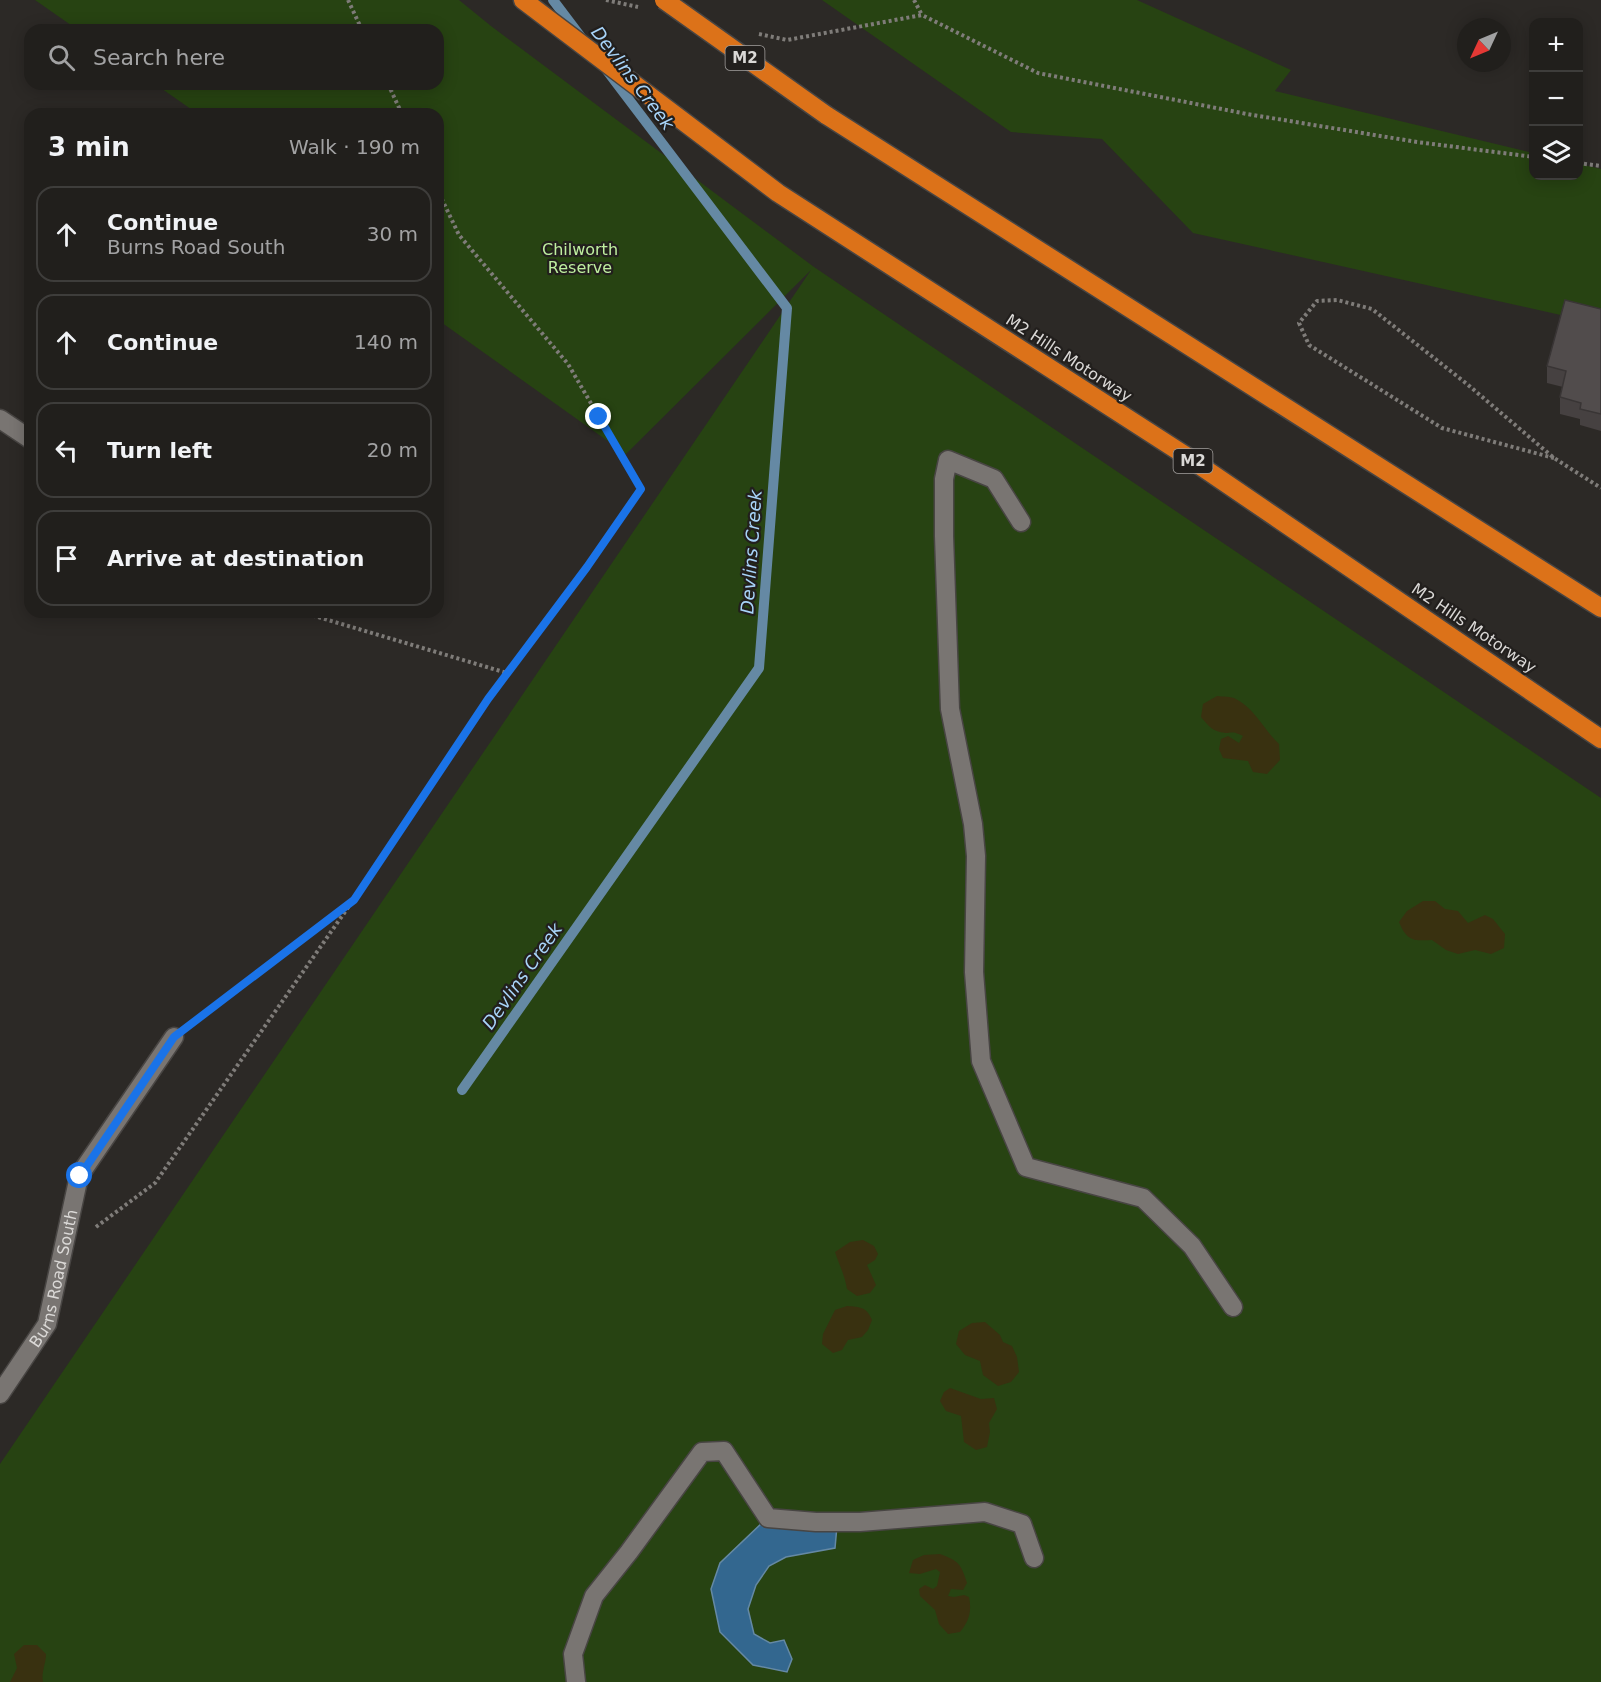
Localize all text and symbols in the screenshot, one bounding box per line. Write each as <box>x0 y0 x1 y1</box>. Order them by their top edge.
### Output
north arrow <box>1457 18 1511 72</box>
map controls <box>1529 18 1583 180</box>
button: + <box>1529 18 1583 72</box>
water label: Devlins Creek <box>587 22 680 135</box>
search box <box>24 24 444 90</box>
icon: search <box>45 41 78 74</box>
text: Search here <box>93 45 225 70</box>
road number: M2 <box>726 46 764 70</box>
button: − <box>1529 72 1583 126</box>
button: layers <box>1529 126 1583 180</box>
text: 3 min <box>48 132 130 162</box>
text: Walk · 190 m <box>289 135 420 159</box>
text: Continue <box>107 210 218 235</box>
icon: ahead <box>50 218 83 251</box>
text: 30 m <box>367 222 418 246</box>
text: Burns Road South <box>107 235 285 259</box>
park label: Chilworth Reserve <box>542 240 618 277</box>
street label: M2 Hills Motorway <box>1002 310 1136 406</box>
icon: ahead <box>50 326 83 359</box>
text: Continue <box>107 330 218 355</box>
text: 140 m <box>354 330 418 354</box>
route end <box>585 403 611 429</box>
icon: left <box>50 434 83 467</box>
text: Turn left <box>107 438 212 463</box>
text: 20 m <box>367 438 418 462</box>
road number: M2 <box>1174 449 1212 473</box>
water label: Devlins Creek <box>736 488 766 615</box>
icon: arrive <box>50 542 83 575</box>
text: Arrive at destination <box>107 546 364 571</box>
street label: M2 Hills Motorway <box>1408 579 1540 677</box>
water label: Devlins Creek <box>478 918 567 1033</box>
route start <box>66 1162 92 1188</box>
street label: Burns Road South <box>25 1208 81 1351</box>

